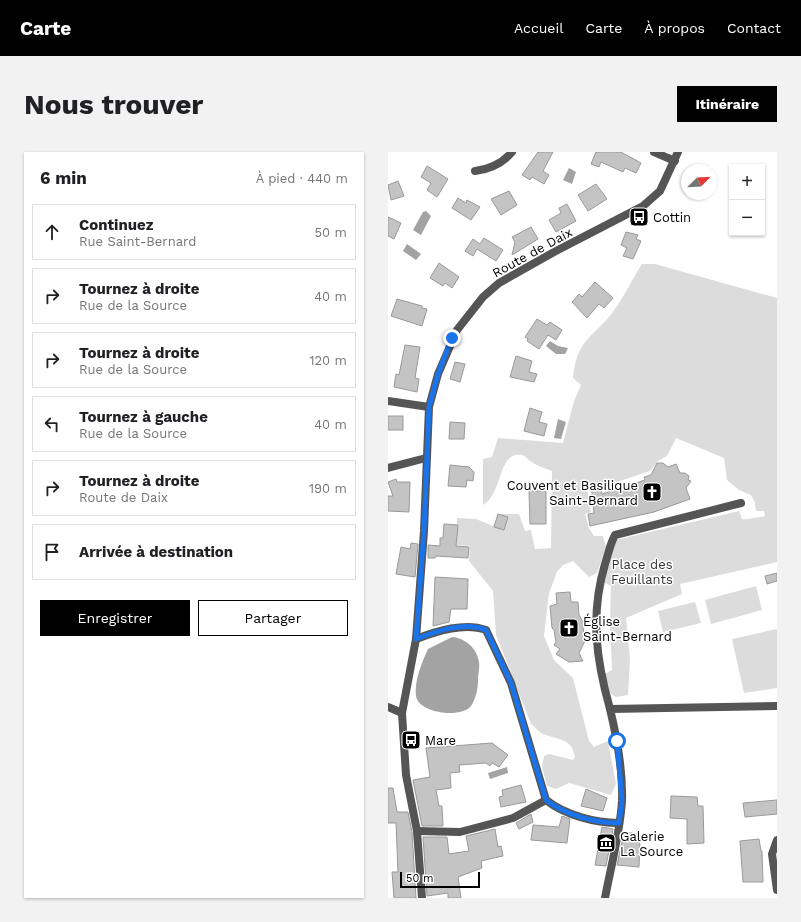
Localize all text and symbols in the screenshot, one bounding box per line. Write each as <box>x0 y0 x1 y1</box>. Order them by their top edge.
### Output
text: Carte <box>20 17 71 40</box>
text: Accueil <box>514 20 563 36</box>
text: Carte <box>585 20 622 36</box>
text: À propos <box>644 20 705 36</box>
text: Contact <box>727 20 781 36</box>
button: Itinéraire <box>677 86 777 122</box>
text: Nous trouver <box>24 88 203 121</box>
north arrow <box>681 164 717 200</box>
map controls <box>729 164 765 236</box>
button: + <box>729 164 765 200</box>
text: 6 min <box>40 168 87 188</box>
text: À pied · 440 m <box>256 171 348 186</box>
button: − <box>729 200 765 236</box>
bus stop icon: Cottin <box>628 206 650 228</box>
place label: Cottin <box>653 210 691 225</box>
text: Continuez <box>79 216 153 234</box>
icon: ahead <box>41 221 63 243</box>
street label: Route de Daix <box>490 224 575 281</box>
text: 50 m <box>315 225 347 240</box>
text: Rue Saint-Bernard <box>79 234 196 249</box>
text: Tournez à droite <box>79 280 199 298</box>
icon: right <box>41 285 63 307</box>
text: 40 m <box>314 289 347 304</box>
text: Rue de la Source <box>79 298 187 313</box>
route end <box>443 329 461 347</box>
text: Tournez à droite <box>79 344 199 362</box>
icon: right <box>41 349 63 371</box>
text: 120 m <box>309 353 347 368</box>
text: Rue de la Source <box>79 362 187 377</box>
text: Tournez à gauche <box>79 408 208 426</box>
icon: left <box>41 413 63 435</box>
text: 40 m <box>314 417 347 432</box>
text: Rue de la Source <box>79 426 187 441</box>
text: Tournez à droite <box>79 472 199 490</box>
icon: right <box>41 477 63 499</box>
place label: Couvent et Basilique Saint-Bernard <box>507 478 638 508</box>
text: 190 m <box>309 481 347 496</box>
church icon: Couvent et Basilique Saint-Bernard <box>641 481 663 503</box>
text: Route de Daix <box>79 490 168 505</box>
icon: arrive <box>41 541 63 563</box>
text: Arrivée à destination <box>79 543 233 561</box>
park label: Place des Feuillants <box>611 557 673 587</box>
button: Enregistrer <box>40 600 190 636</box>
button: Partager <box>198 600 348 636</box>
place label: Église Saint-Bernard <box>583 613 672 644</box>
church icon: Église Saint-Bernard <box>558 617 580 639</box>
bus stop icon: Mare <box>400 729 422 751</box>
route start <box>608 732 626 750</box>
place label: Mare <box>425 733 456 748</box>
place label: Galerie La Source <box>620 829 683 859</box>
museum icon: Galerie La Source <box>595 832 617 854</box>
scale bar <box>400 870 480 889</box>
text: 50 m <box>406 872 433 885</box>

